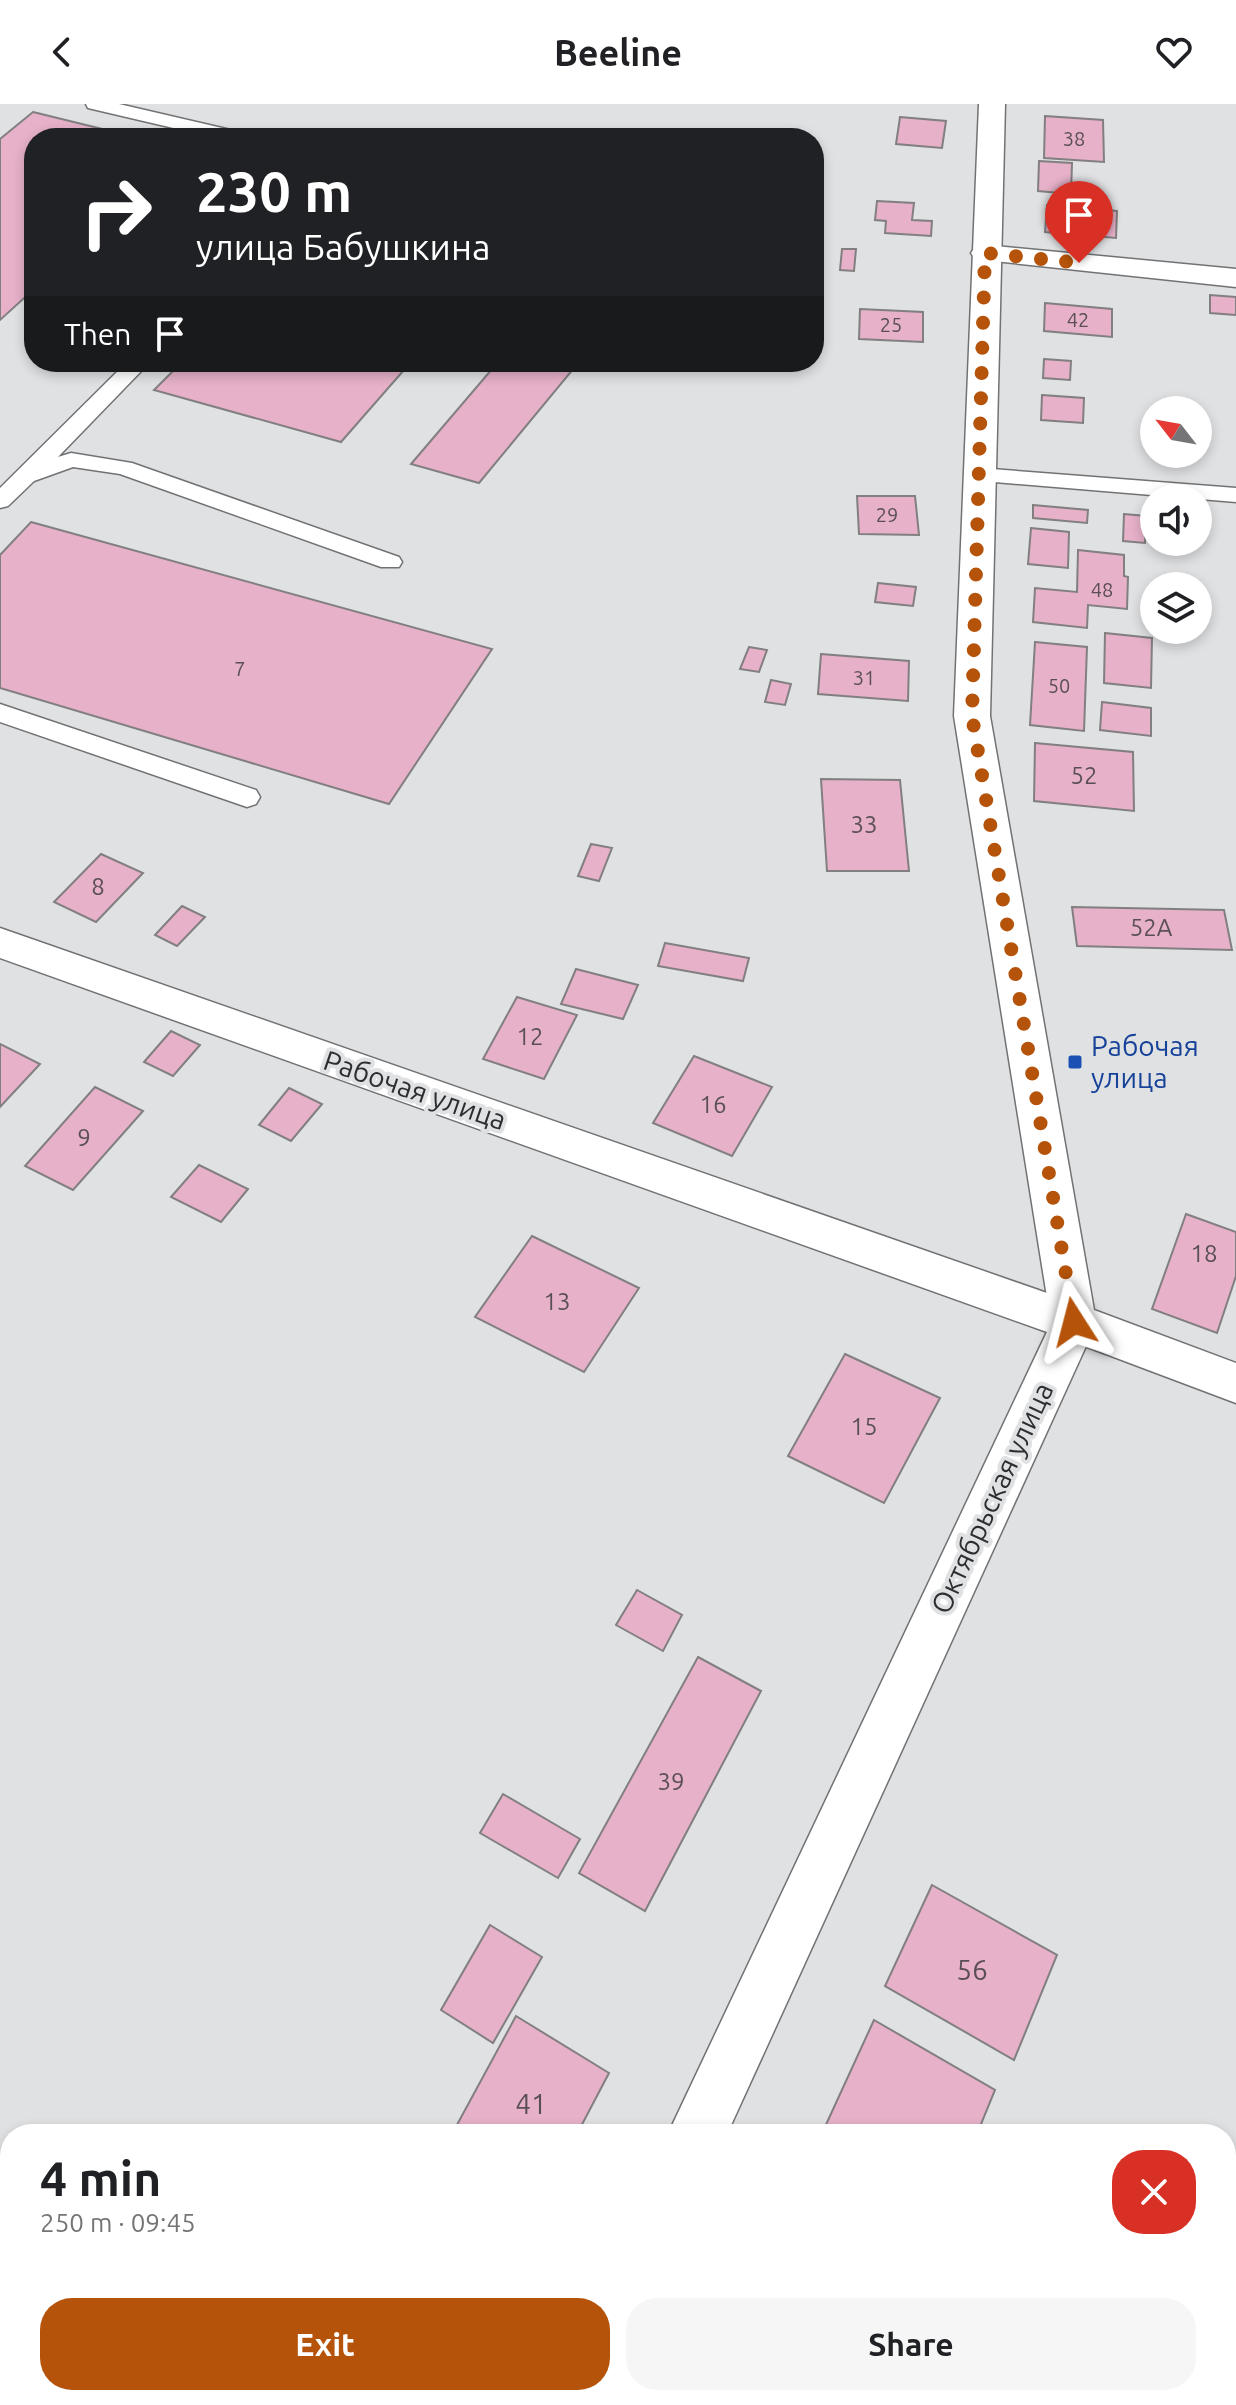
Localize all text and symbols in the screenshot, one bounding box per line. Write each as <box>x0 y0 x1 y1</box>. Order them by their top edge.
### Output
icon: back <box>40 30 84 74</box>
icon: heart <box>1152 30 1196 74</box>
text: Beeline <box>554 32 682 73</box>
house number: 38 <box>1063 127 1085 150</box>
icon: right <box>64 160 168 264</box>
text: 230 m <box>196 160 352 223</box>
pin <box>1045 181 1113 263</box>
icon: arrive <box>1057 193 1101 237</box>
text: улица Бабушкина <box>196 226 490 267</box>
house number: 42 <box>1067 308 1089 331</box>
icon: arrive <box>148 312 192 356</box>
house number: 25 <box>880 313 902 336</box>
text: Then <box>64 317 132 351</box>
north arrow <box>1140 396 1212 468</box>
map controls <box>1140 396 1212 644</box>
button: sound <box>1140 484 1212 556</box>
house number: 29 <box>876 503 898 526</box>
button: layers <box>1140 572 1212 644</box>
house number: 48 <box>1091 578 1113 601</box>
house number: 7 <box>234 657 246 680</box>
house number: 31 <box>853 666 875 689</box>
house number: 50 <box>1048 674 1070 697</box>
house number: 52 <box>1070 762 1098 789</box>
house number: 33 <box>850 811 878 838</box>
house number: 8 <box>91 873 105 900</box>
house number: 52А <box>1130 914 1173 941</box>
house number: 12 <box>516 1023 544 1050</box>
place label: Рабочая улица <box>1091 1030 1199 1093</box>
street label: Рабочая улица <box>320 1044 510 1135</box>
marker: Рабочая улица <box>1066 1053 1084 1071</box>
house number: 16 <box>699 1091 727 1118</box>
house number: 9 <box>77 1124 91 1151</box>
house number: 18 <box>1190 1240 1218 1267</box>
position arrow <box>1032 1280 1116 1364</box>
house number: 13 <box>543 1288 571 1315</box>
street label: Октябрьская улица <box>924 1378 1059 1618</box>
house number: 15 <box>850 1413 878 1440</box>
house number: 39 <box>657 1768 685 1795</box>
house number: 56 <box>956 1954 988 1985</box>
house number: 41 <box>515 2088 547 2119</box>
button: close <box>1112 2150 1196 2234</box>
text: 4 min <box>40 2151 161 2205</box>
text: 250 m · 09:45 <box>40 2208 196 2237</box>
button: Exit <box>40 2298 610 2390</box>
button: Share <box>626 2298 1196 2390</box>

